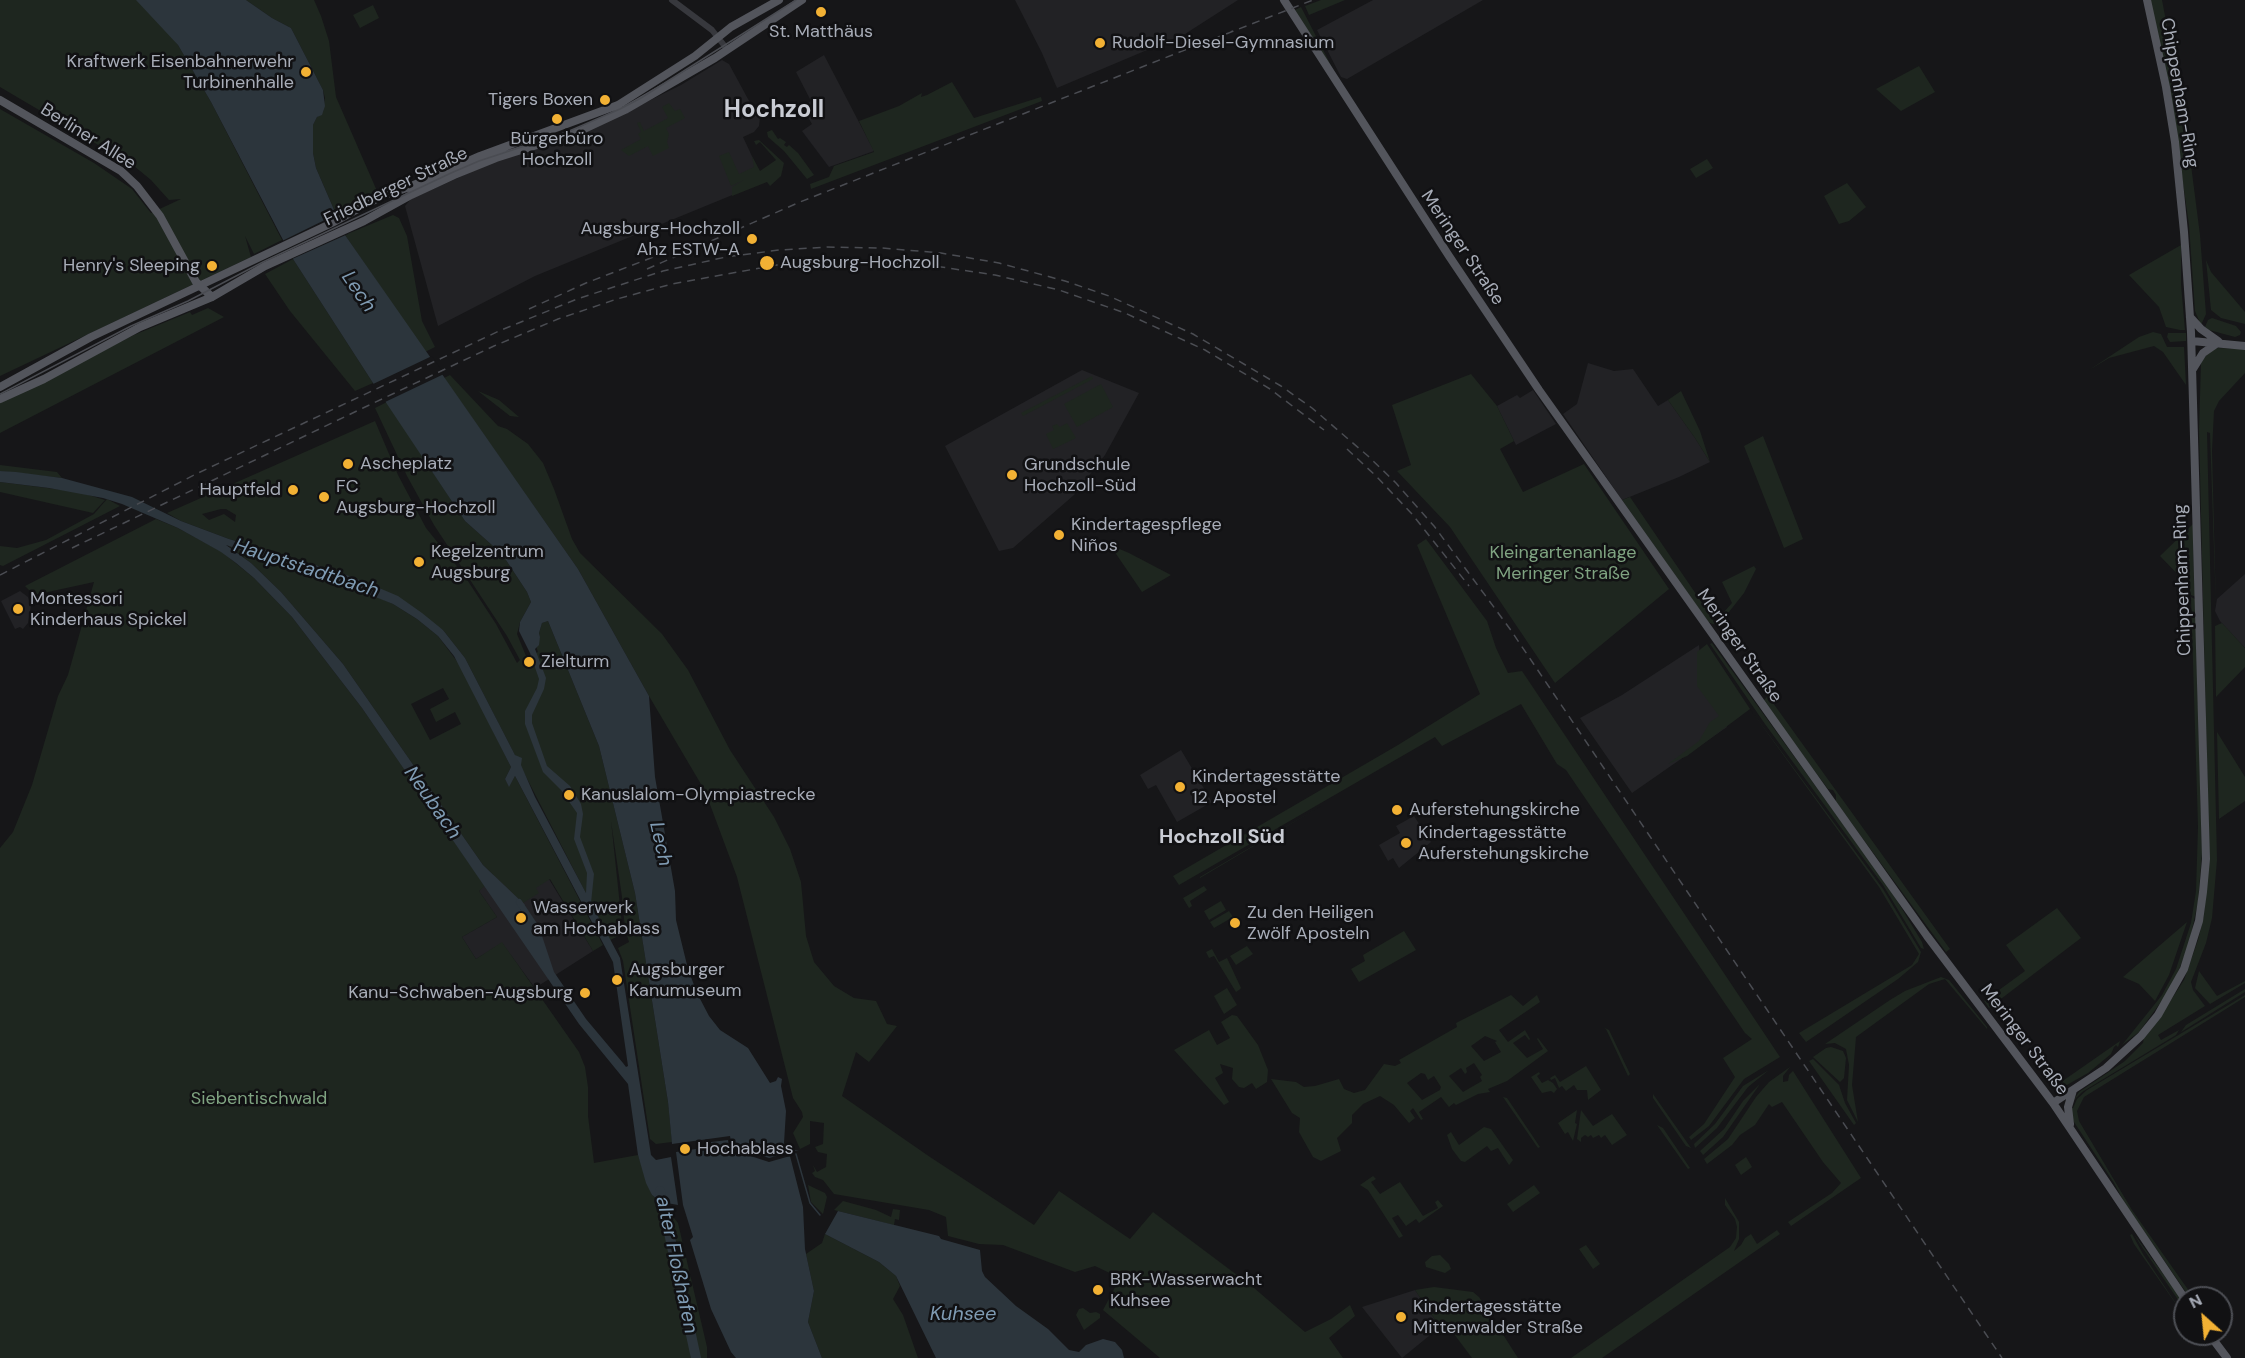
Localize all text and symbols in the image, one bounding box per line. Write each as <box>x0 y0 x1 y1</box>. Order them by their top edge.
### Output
marker: St. Matthäus <box>814 5 828 19</box>
street label: Chippenham-Ring <box>2155 16 2203 170</box>
place label: St. Matthäus <box>769 21 873 43</box>
place label: Rudolf-Diesel-Gymnasium <box>1112 32 1334 54</box>
marker: Rudolf-Diesel-Gymnasium <box>1093 36 1107 50</box>
place label: Kraftwerk Eisenbahnerwehr Turbinenhalle <box>66 51 294 94</box>
marker: Kraftwerk Eisenbahnerwehr Turbinenhalle <box>299 65 313 79</box>
place label: Tigers Boxen <box>488 89 593 111</box>
marker: Tigers Boxen <box>598 93 612 107</box>
district label: Hochzoll <box>724 97 824 125</box>
street label: Berliner Allee <box>36 99 140 175</box>
marker: Bürgerbüro Hochzoll <box>550 112 564 126</box>
place label: Bürgerbüro Hochzoll <box>511 128 603 170</box>
street label: Friedberger Straße <box>321 143 471 231</box>
street label: Meringer Straße <box>1416 186 1508 310</box>
place label: Augsburg-Hochzoll Ahz ESTW-A <box>581 218 740 260</box>
marker: Augsburg-Hochzoll Ahz ESTW-A <box>745 232 759 246</box>
place label: Augsburg-Hochzoll <box>780 252 939 274</box>
marker: Augsburg-Hochzoll <box>758 254 776 272</box>
place label: Henry's Sleeping <box>63 255 200 277</box>
marker: Henry's Sleeping <box>205 259 219 273</box>
water label: Lech <box>336 267 380 317</box>
place label: Ascheplatz <box>360 453 452 475</box>
place label: Grundschule Hochzoll-Süd <box>1024 454 1136 496</box>
marker: Ascheplatz <box>341 457 355 471</box>
marker: Grundschule Hochzoll-Süd <box>1005 468 1019 482</box>
place label: FC Augsburg-Hochzoll <box>336 476 495 518</box>
place label: Hauptfeld <box>199 479 281 501</box>
marker: Hauptfeld <box>286 483 300 497</box>
marker: FC Augsburg-Hochzoll <box>317 490 331 504</box>
street label: Chippenham-Ring <box>2170 504 2196 656</box>
place label: Kindertagespflege Niños <box>1071 514 1222 556</box>
marker: Kindertagespflege Niños <box>1052 528 1066 542</box>
water label: Hauptstadtbach <box>230 534 382 604</box>
place label: Kegelzentrum Augsburg <box>431 541 544 584</box>
park label: Kleingartenanlage Meringer Straße <box>1489 542 1637 584</box>
marker: Kegelzentrum Augsburg <box>412 555 426 569</box>
street label: Meringer Straße <box>1692 585 1786 707</box>
place label: Montessori Kinderhaus Spickel <box>30 588 187 630</box>
marker: Montessori Kinderhaus Spickel <box>11 602 25 616</box>
place label: Zielturm <box>541 651 609 673</box>
marker: Zielturm <box>522 655 536 669</box>
water label: Neubach <box>398 762 466 844</box>
place label: Kindertagesstätte 12 Apostel <box>1192 766 1340 808</box>
marker: Kindertagesstätte 12 Apostel <box>1173 780 1187 794</box>
place label: Kanuslalom-Olympiastrecke <box>581 784 815 806</box>
marker: Kanuslalom-Olympiastrecke <box>562 788 576 802</box>
place label: Auferstehungskirche <box>1409 799 1580 821</box>
marker: Auferstehungskirche <box>1390 803 1404 817</box>
water label: Lech <box>643 820 677 868</box>
place label: Kindertagesstätte Auferstehungskirche <box>1418 822 1589 864</box>
district label: Hochzoll Süd <box>1159 826 1285 850</box>
marker: Kindertagesstätte Auferstehungskirche <box>1399 836 1413 850</box>
place label: Wasserwerk am Hochablass <box>533 897 660 940</box>
place label: Zu den Heiligen Zwölf Aposteln <box>1247 902 1374 944</box>
marker: Wasserwerk am Hochablass <box>514 911 528 925</box>
marker: Zu den Heiligen Zwölf Aposteln <box>1228 916 1242 930</box>
place label: Augsburger Kanumuseum <box>629 959 742 1002</box>
marker: Augsburger Kanumuseum <box>610 973 624 987</box>
street label: Meringer Straße <box>1975 980 2073 1100</box>
place label: Kanu-Schwaben-Augsburg <box>348 982 573 1004</box>
marker: Kanu-Schwaben-Augsburg <box>578 986 592 1000</box>
park label: Siebentischwald <box>191 1088 327 1110</box>
place label: Hochablass <box>697 1138 794 1160</box>
marker: Hochablass <box>678 1142 692 1156</box>
water label: alter Floßhafen <box>650 1194 702 1336</box>
place label: BRK-Wasserwacht Kuhsee <box>1110 1269 1262 1312</box>
marker: BRK-Wasserwacht Kuhsee <box>1091 1283 1105 1297</box>
north arrow <box>2173 1286 2233 1346</box>
text: N <box>2186 1289 2205 1313</box>
place label: Kindertagesstätte Mittenwalder Straße <box>1413 1296 1583 1338</box>
water label: Kuhsee <box>930 1303 996 1327</box>
marker: Kindertagesstätte Mittenwalder Straße <box>1394 1310 1408 1324</box>

